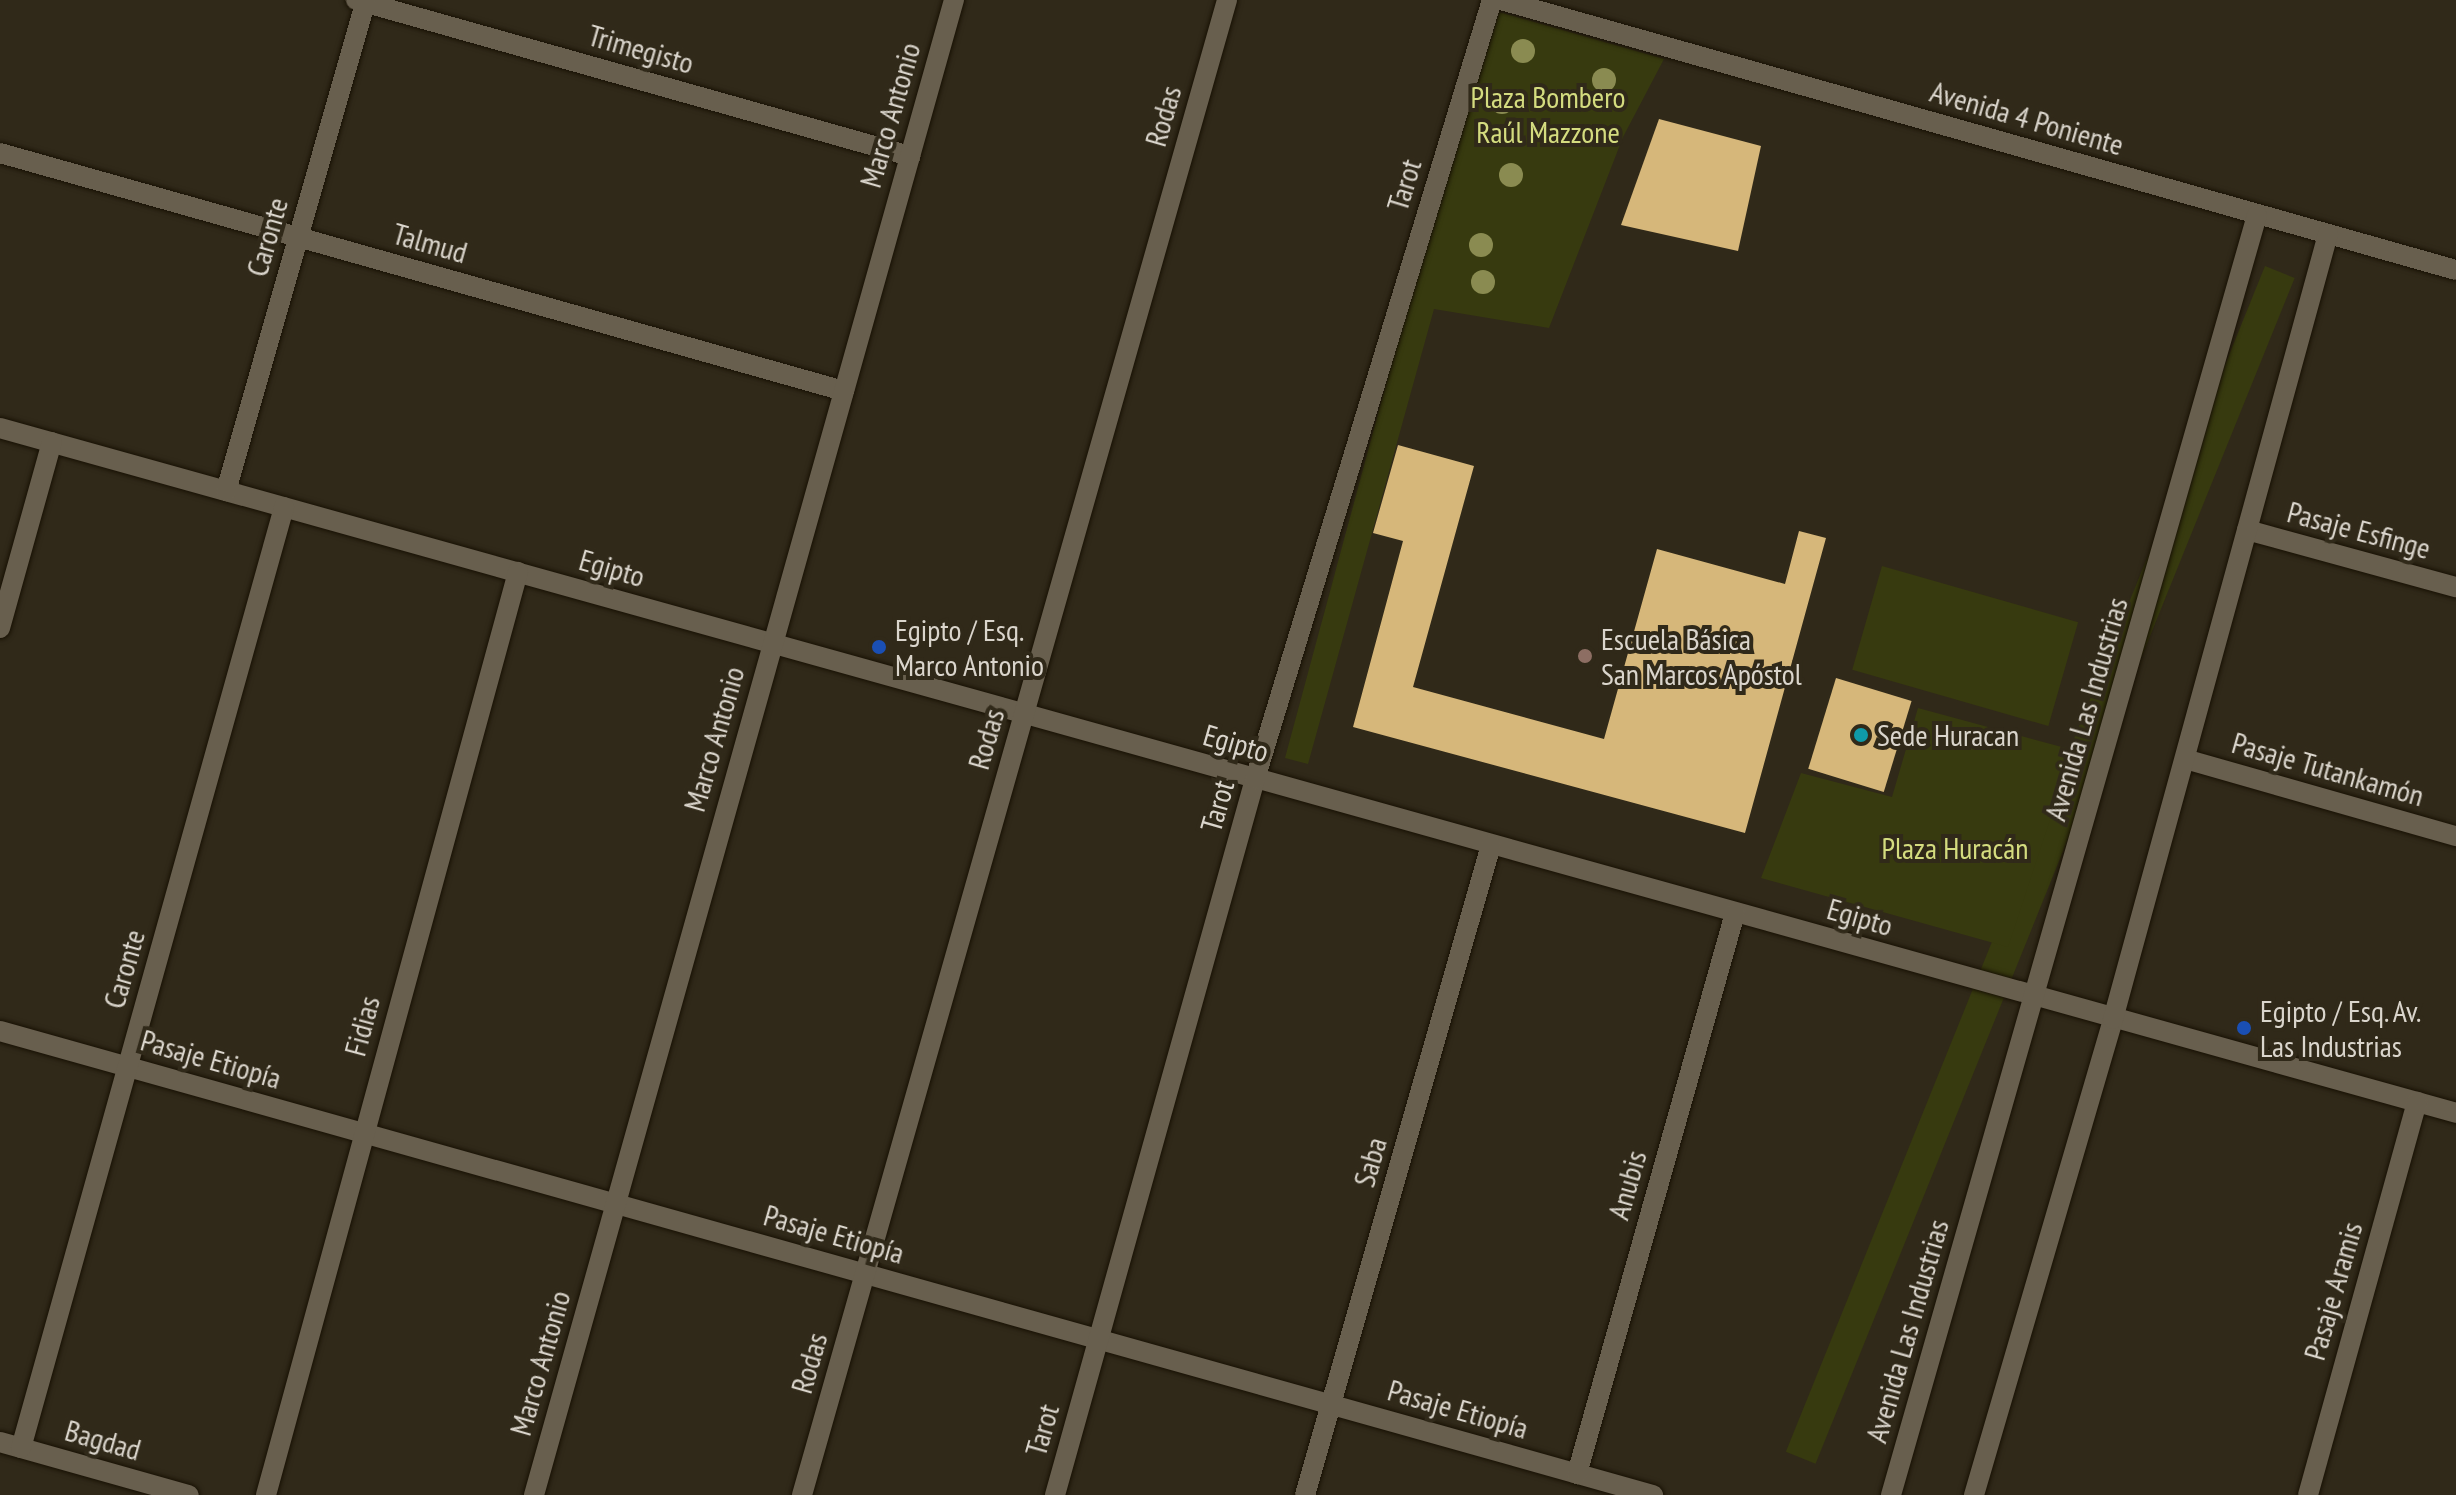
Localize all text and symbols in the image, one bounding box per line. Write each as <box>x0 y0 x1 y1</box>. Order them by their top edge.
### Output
street label: Trimegisto <box>584 17 698 81</box>
street label: Marco Antonio <box>852 38 928 192</box>
street label: Avenida 4 Poniente <box>1926 73 2128 163</box>
park label: Plaza Bombero Raúl Mazzone <box>1471 79 1625 150</box>
street label: Rodas <box>1137 82 1189 150</box>
street label: Tarot <box>1379 155 1429 215</box>
street label: Caronte <box>239 194 295 280</box>
street label: Talmud <box>389 215 471 271</box>
street label: Pasaje Esfinge <box>2283 494 2435 566</box>
street label: Egipto <box>575 542 649 594</box>
street label: Avenida Las Industrias <box>2037 593 2135 825</box>
place label: Egipto / Esq. Marco Antonio <box>895 612 1045 682</box>
place label: Escuela Básica San Marcos Apóstol <box>1601 621 1803 692</box>
marker: Egipto / Esq. Marco Antonio <box>870 638 888 656</box>
marker: Escuela Básica San Marcos Apóstol <box>1576 647 1594 665</box>
street label: Marco Antonio <box>676 662 752 816</box>
street label: Rodas <box>960 705 1012 773</box>
street label: Egipto <box>1199 717 1273 769</box>
place label: Sede Huracan <box>1877 717 2019 753</box>
street label: Pasaje Tutankamón <box>2228 724 2428 814</box>
marker: Sede Huracan <box>1852 726 1870 744</box>
street label: Tarot <box>1192 776 1242 836</box>
park label: Plaza Huracán <box>1882 830 2028 866</box>
street label: Egipto <box>1823 891 1897 943</box>
street label: Caronte <box>96 926 152 1012</box>
street label: Fidias <box>337 992 387 1060</box>
place label: Egipto / Esq. Av. Las Industrias <box>2260 993 2424 1064</box>
marker: Egipto / Esq. Av. Las Industrias <box>2235 1019 2253 1037</box>
street label: Pasaje Etiopía <box>137 1022 285 1096</box>
street label: Saba <box>1346 1133 1394 1191</box>
street label: Anubis <box>1600 1146 1654 1224</box>
street label: Pasaje Etiopía <box>760 1197 908 1271</box>
street label: Avenida Las Industrias <box>1858 1215 1956 1447</box>
street label: Pasaje Aramis <box>2296 1217 2370 1365</box>
street label: Marco Antonio <box>502 1286 578 1440</box>
street label: Rodas <box>783 1329 835 1397</box>
street label: Pasaje Etiopía <box>1384 1372 1532 1446</box>
street label: Tarot <box>1017 1400 1067 1460</box>
street label: Bagdad <box>61 1412 145 1468</box>

